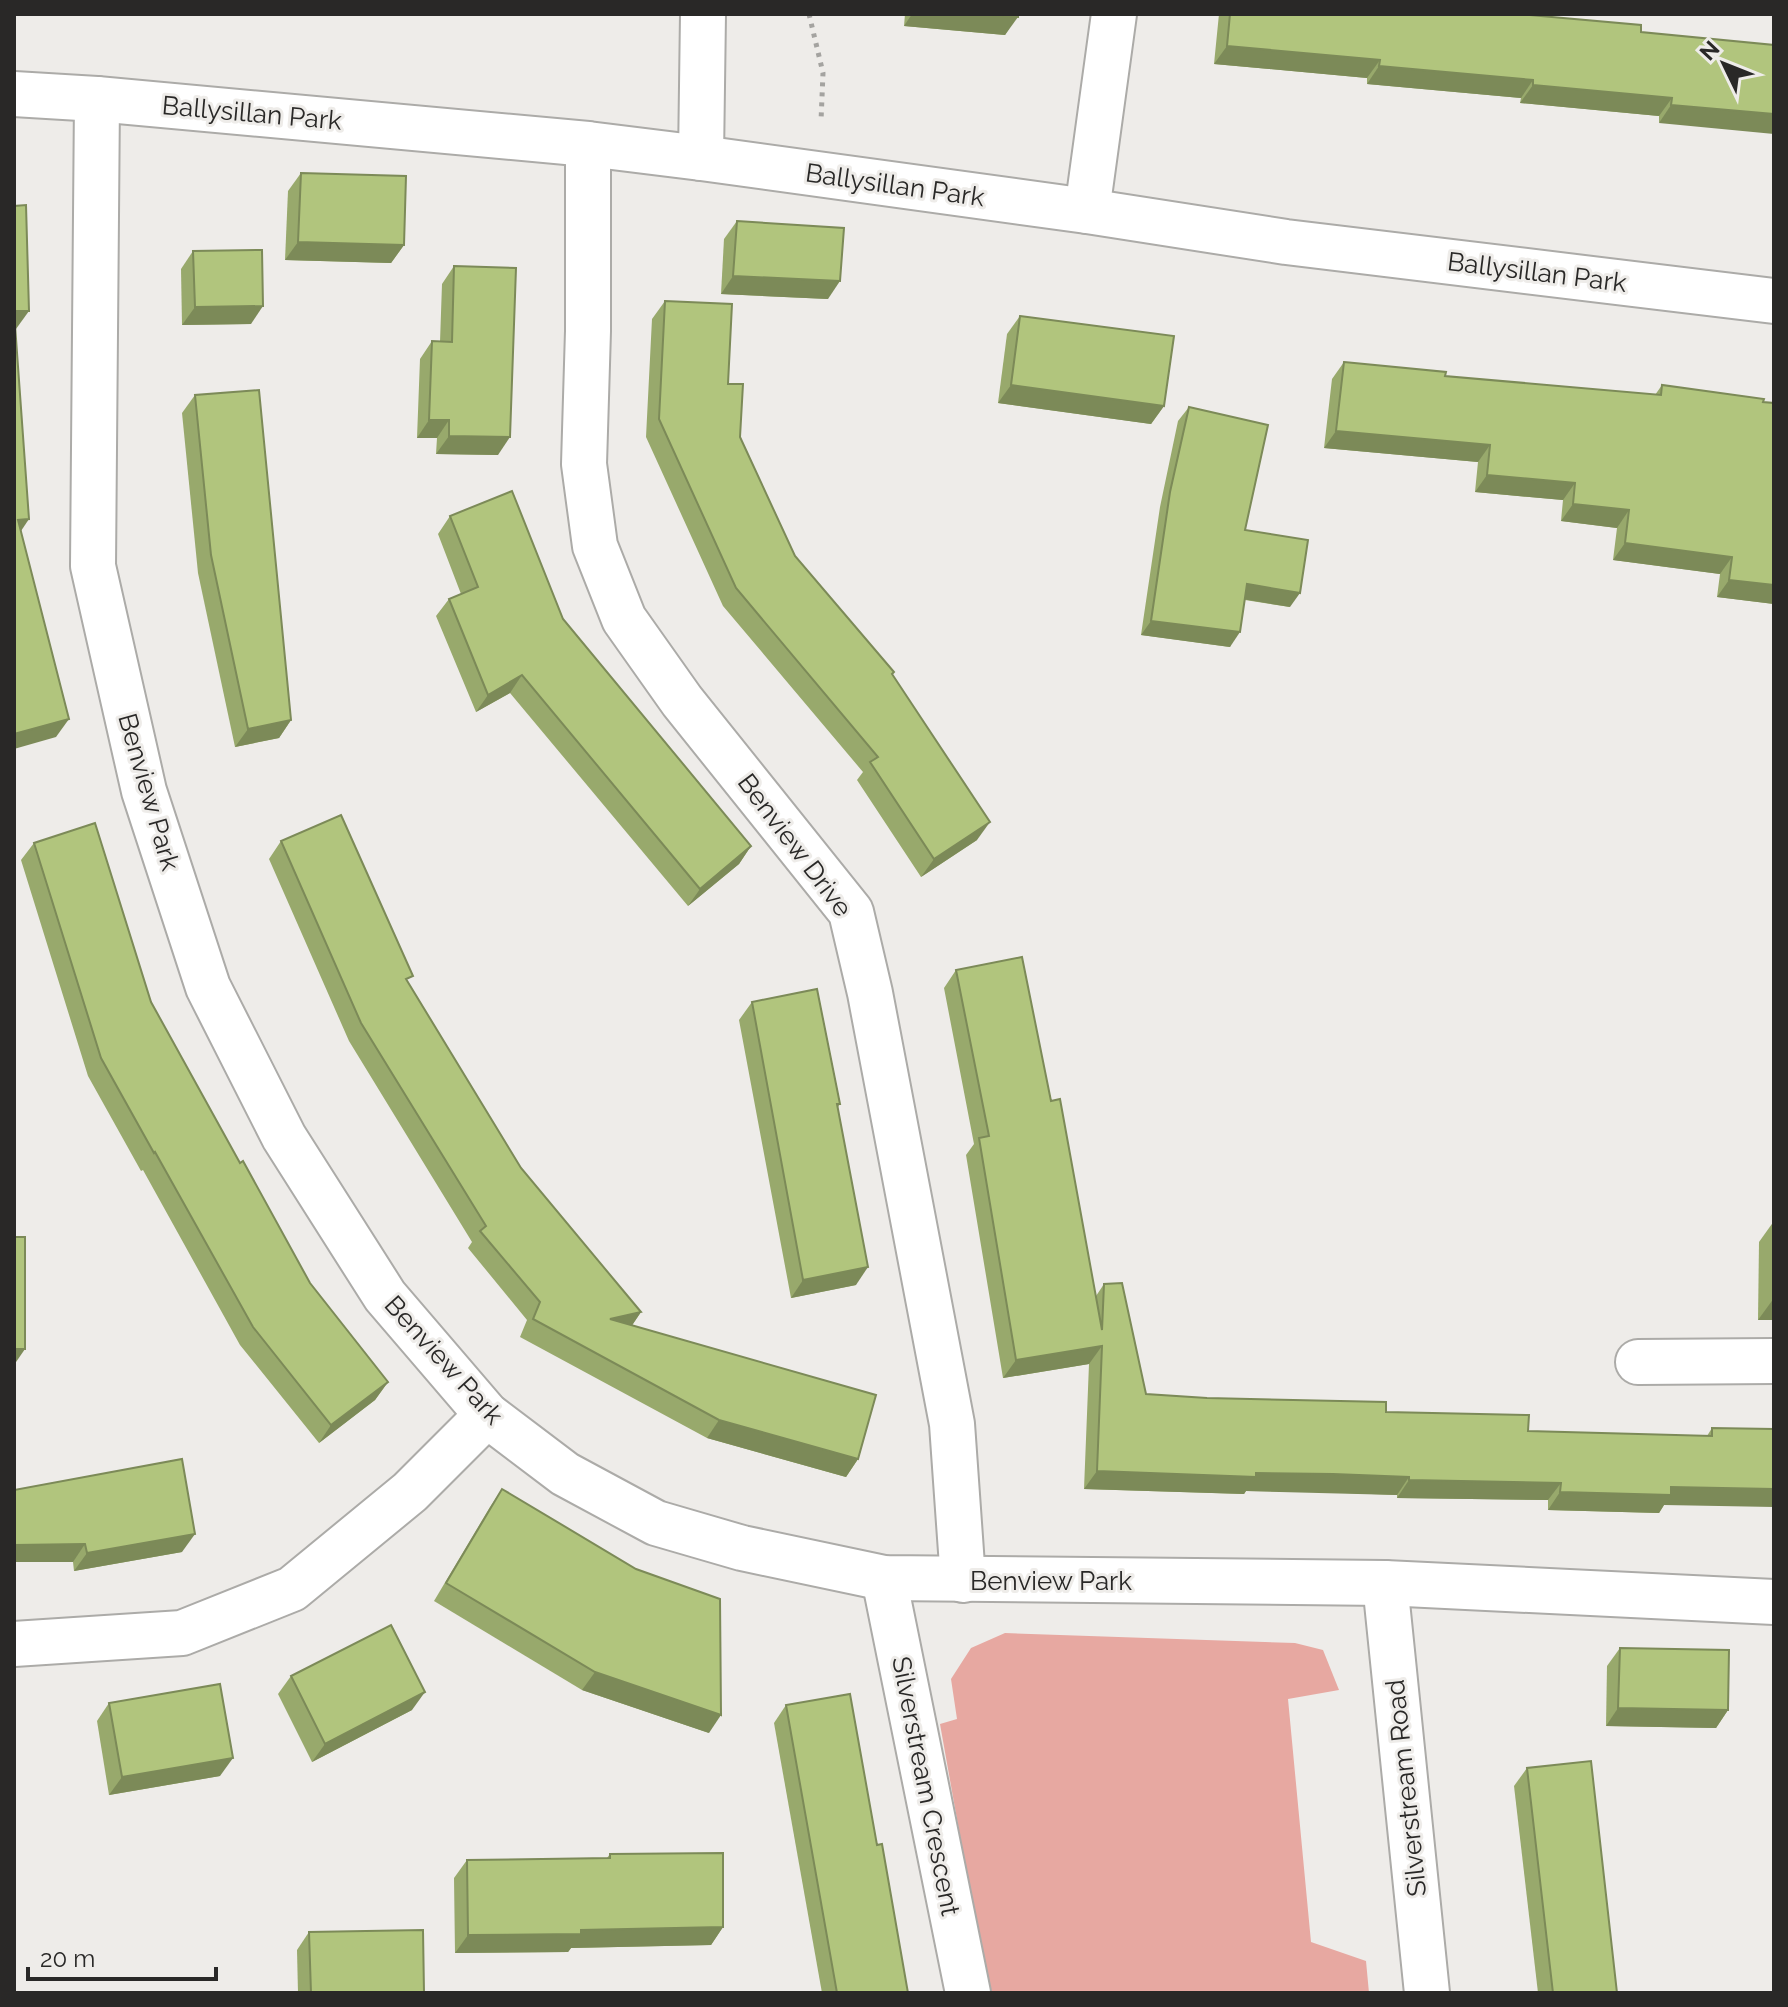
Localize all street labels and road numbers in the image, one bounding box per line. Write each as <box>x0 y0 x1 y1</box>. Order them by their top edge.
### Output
street label: Ballysillan Park <box>161 90 343 136</box>
street label: Ballysillan Park <box>804 158 987 212</box>
street label: Ballysillan Park <box>1446 246 1629 298</box>
street label: Benview Park <box>112 710 186 874</box>
street label: Benview Drive <box>732 768 858 922</box>
street label: Benview Park <box>379 1290 509 1430</box>
street label: Benview Park <box>970 1566 1132 1596</box>
street label: Silverstream Crescent <box>886 1654 966 1918</box>
street label: Silverstream Road <box>1380 1678 1432 1898</box>

